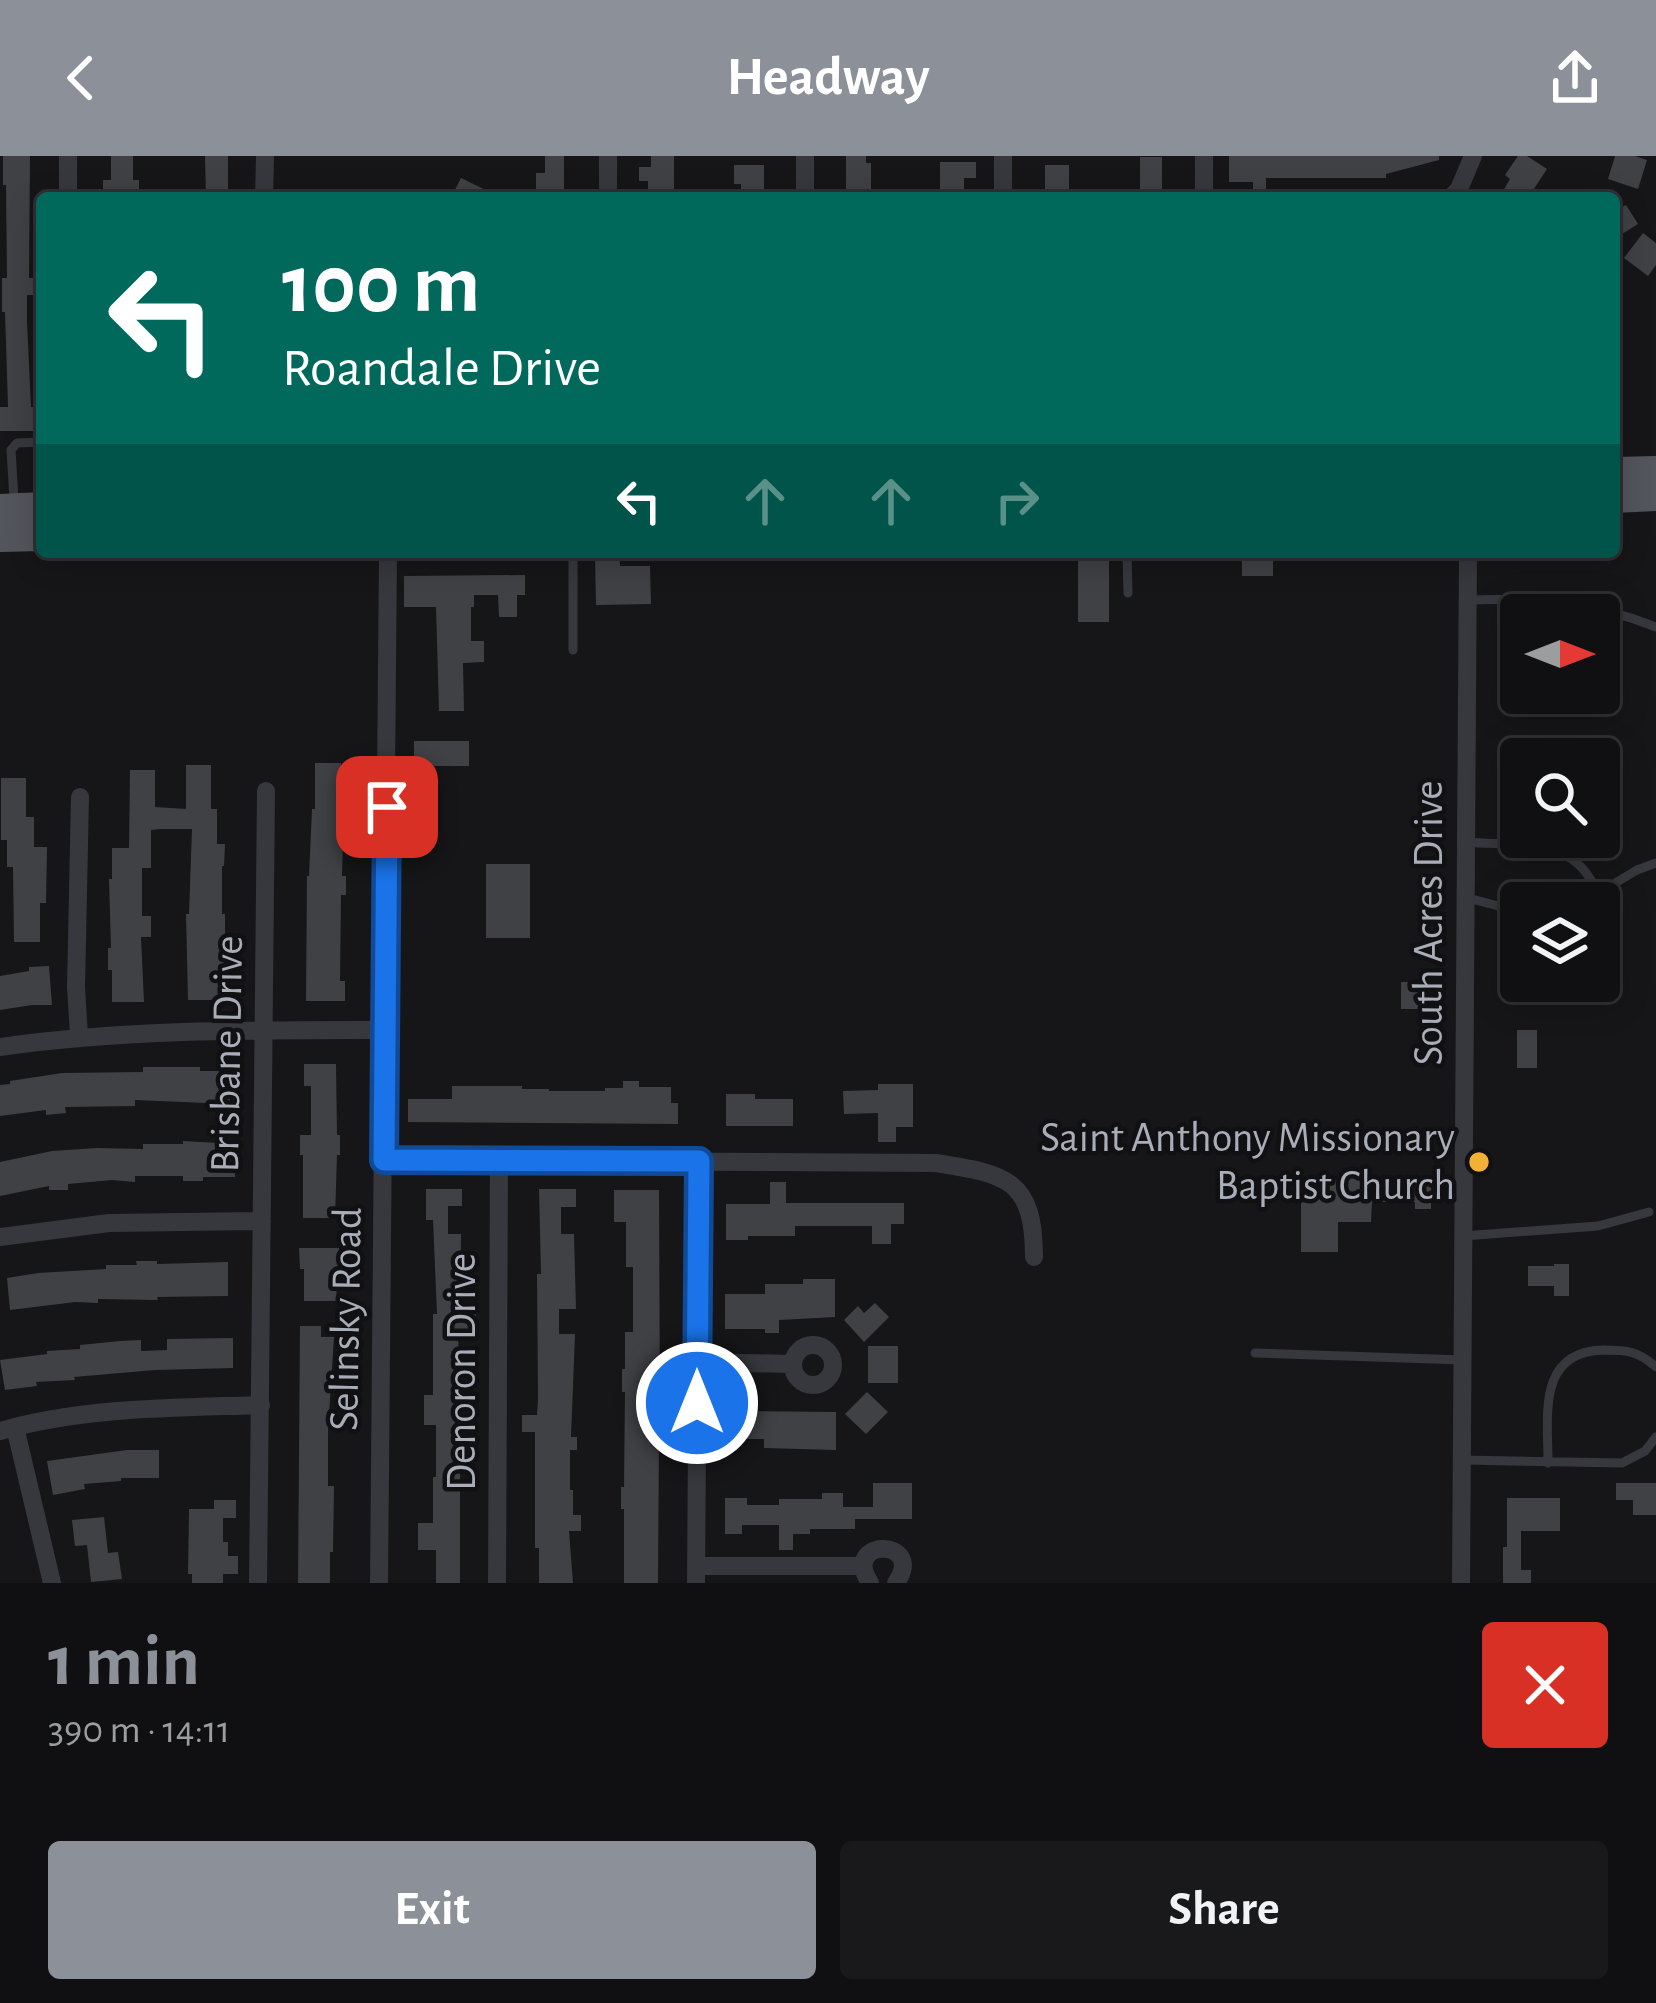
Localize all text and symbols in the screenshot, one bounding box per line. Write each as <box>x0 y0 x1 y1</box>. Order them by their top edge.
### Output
icon: back <box>48 45 114 111</box>
icon: share <box>1542 45 1608 111</box>
text: Headway <box>726 51 930 105</box>
icon: left <box>84 240 240 396</box>
text: 100 m <box>282 244 480 328</box>
text: Roandale Drive <box>282 342 601 396</box>
icon: left <box>606 468 672 534</box>
icon: ahead <box>732 468 798 534</box>
icon: ahead <box>858 468 924 534</box>
icon: right <box>984 468 1050 534</box>
north arrow <box>1500 594 1620 714</box>
map controls <box>1500 594 1620 1002</box>
button: search <box>1500 738 1620 858</box>
pin <box>336 756 438 858</box>
icon: arrive <box>354 774 420 840</box>
street label: South Acres Drive <box>1408 780 1450 1066</box>
button: layers <box>1500 882 1620 1002</box>
street label: Brisbane Drive <box>204 935 250 1173</box>
place label: Saint Anthony Missionary Baptist Church <box>1040 1117 1455 1207</box>
marker: Saint Anthony Missionary Baptist Church <box>1466 1149 1492 1175</box>
street label: Selinsky Road <box>323 1207 369 1431</box>
street label: Denoron Drive <box>441 1253 483 1491</box>
position arrow <box>634 1340 760 1466</box>
button: close <box>1482 1622 1608 1748</box>
text: 1 min <box>48 1626 200 1698</box>
text: 390 m · 14:11 <box>48 1711 230 1750</box>
button: Exit <box>48 1841 816 1979</box>
button: Share <box>840 1841 1608 1979</box>

